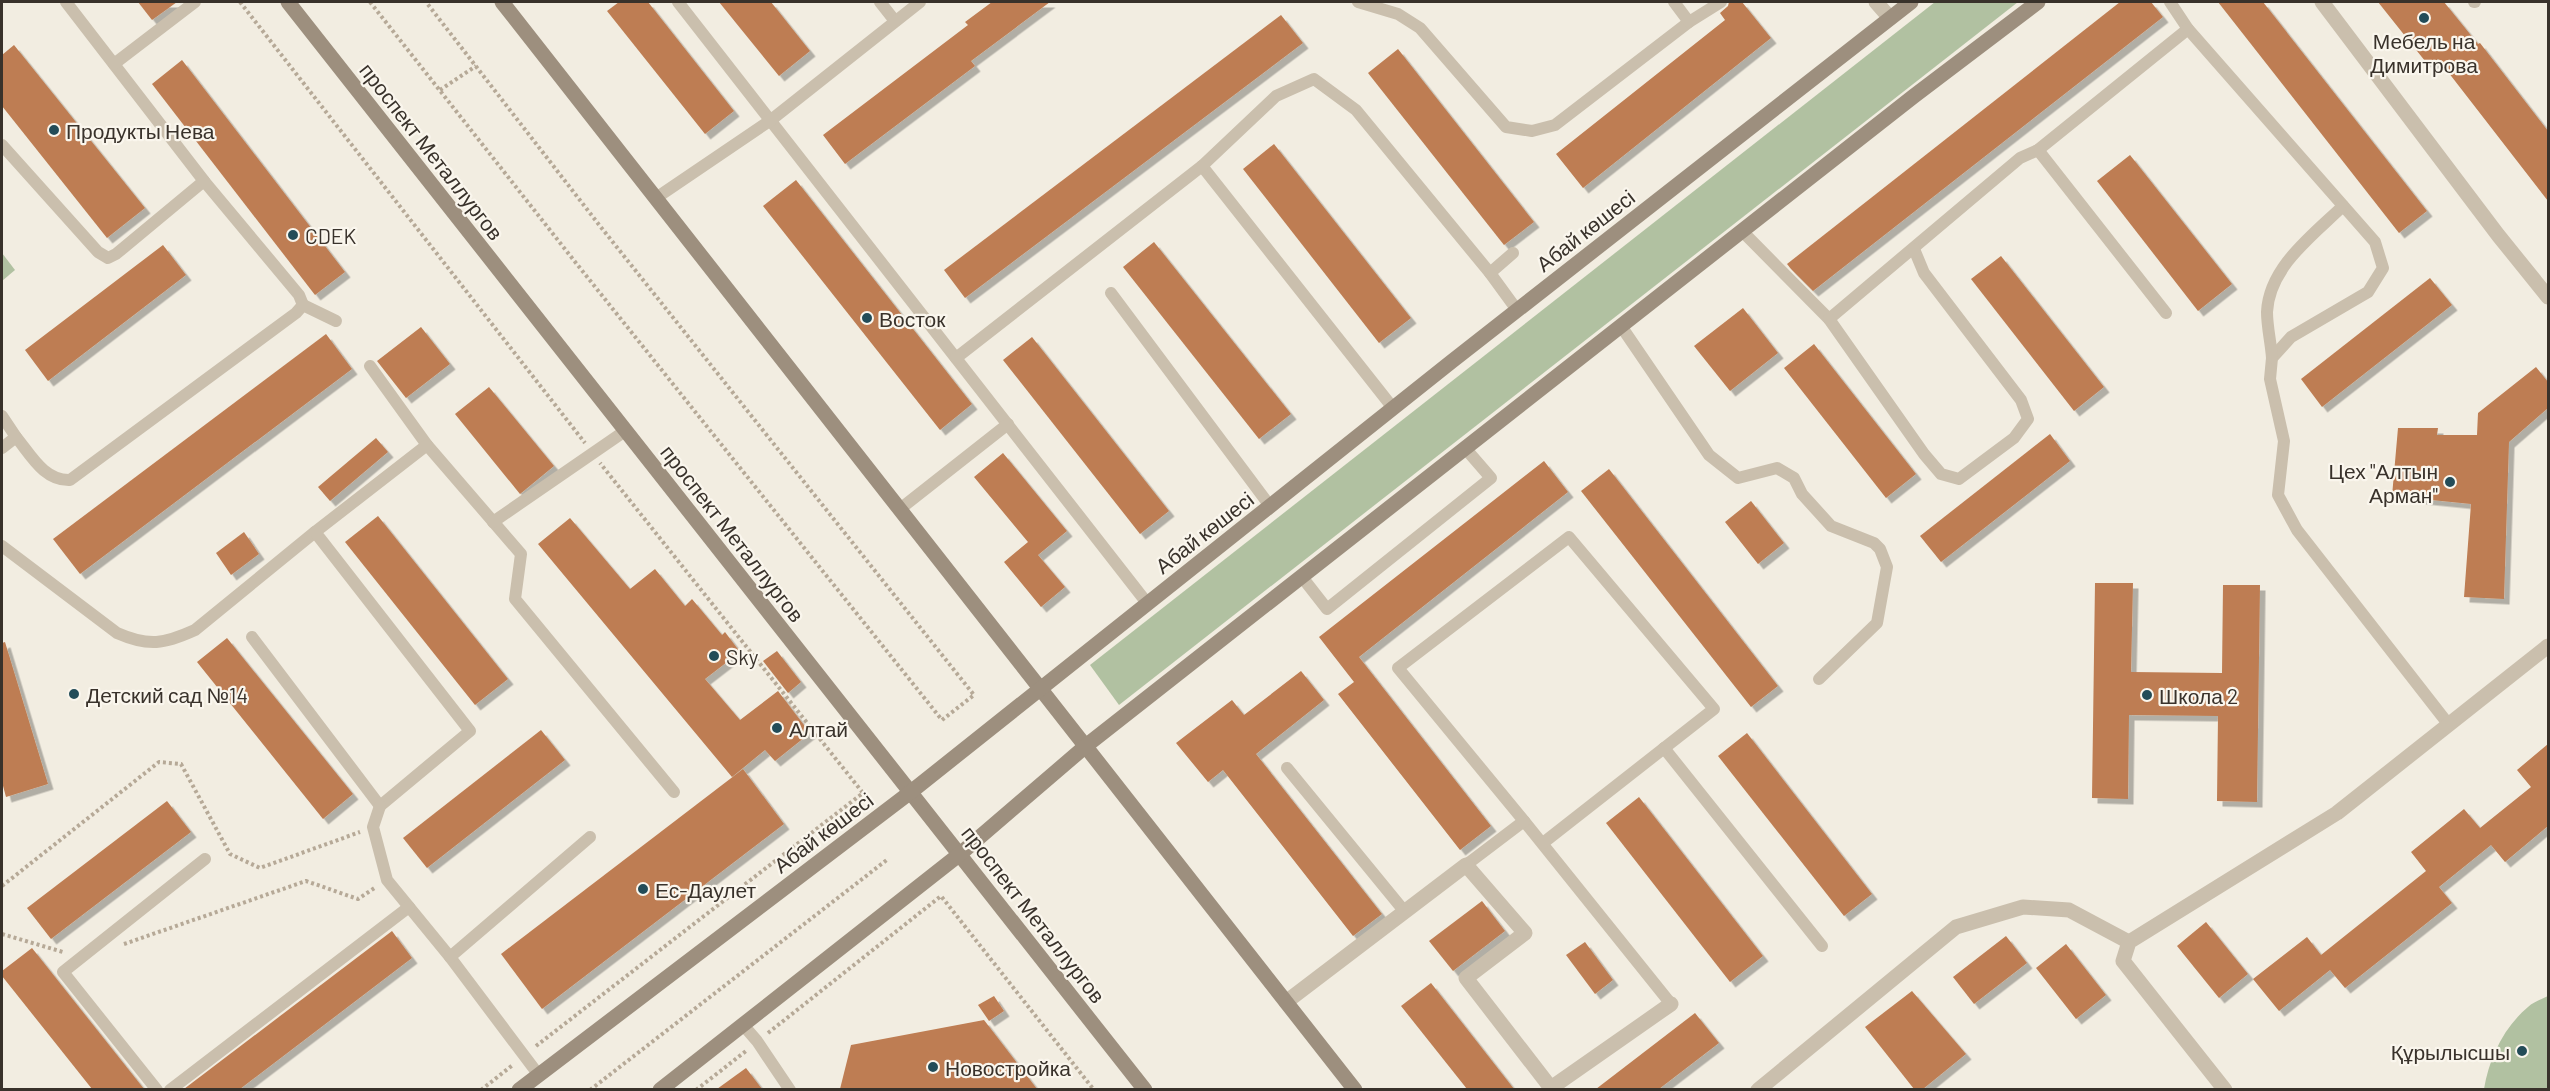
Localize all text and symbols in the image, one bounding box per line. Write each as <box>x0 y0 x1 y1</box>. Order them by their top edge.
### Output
marker: Мебель на Димитрова <box>2417 11 2431 25</box>
place label: Мебель на Димитрова <box>2370 28 2478 77</box>
street label: проспект Металлургов <box>355 57 509 245</box>
place label: Продукты Нева <box>66 118 215 143</box>
marker: Продукты Нева <box>47 123 61 137</box>
street label: Абай көшесі <box>1531 184 1639 276</box>
place label: CDEK <box>305 223 356 248</box>
marker: CDEK <box>286 228 300 242</box>
place label: Восток <box>879 306 946 331</box>
marker: Восток <box>860 311 874 325</box>
street label: проспект Металлургов <box>656 439 810 627</box>
place label: Цех "Алтын Арман" <box>2328 458 2438 507</box>
marker: Цех "Алтын Арман" <box>2443 475 2457 489</box>
street label: Абай көшесі <box>1150 486 1258 578</box>
place label: Sky <box>726 644 759 669</box>
marker: Sky <box>707 649 721 663</box>
place label: Детский сад №14 <box>86 682 248 707</box>
place label: Школа 2 <box>2159 683 2238 708</box>
marker: Детский сад №14 <box>67 687 81 701</box>
marker: Школа 2 <box>2140 688 2154 702</box>
place label: Алтай <box>789 716 848 741</box>
marker: Алтай <box>770 721 784 735</box>
street label: Абай көшесі <box>768 787 878 877</box>
street label: проспект Металлургов <box>957 820 1111 1008</box>
place label: Ес-Даулет <box>655 877 756 902</box>
marker: Ес-Даулет <box>636 882 650 896</box>
place label: Құрылысшы <box>2391 1039 2510 1064</box>
marker: Құрылысшы <box>2515 1044 2529 1058</box>
place label: Новостройка <box>945 1055 1071 1080</box>
marker: Новостройка <box>926 1060 940 1074</box>

